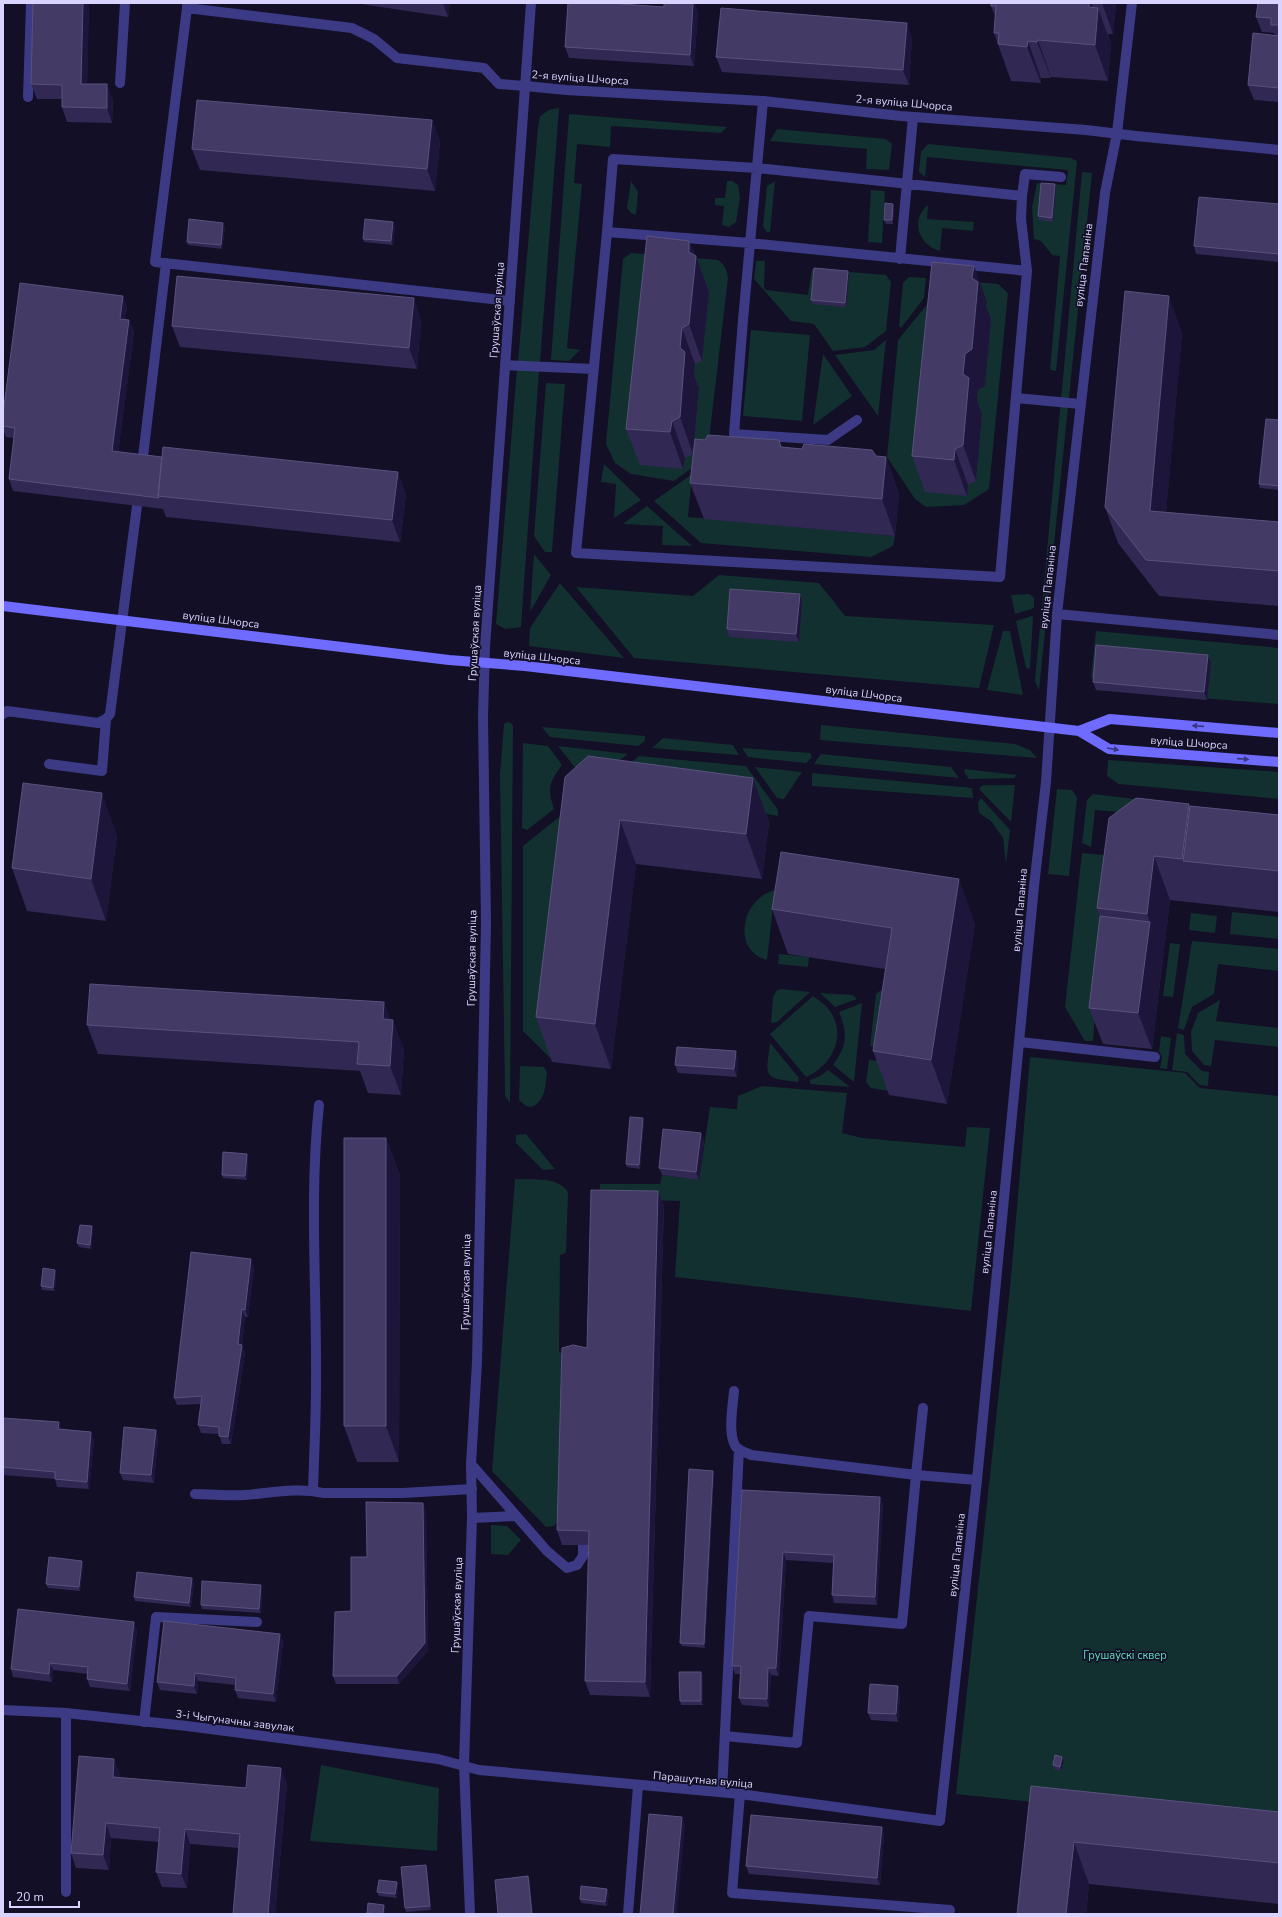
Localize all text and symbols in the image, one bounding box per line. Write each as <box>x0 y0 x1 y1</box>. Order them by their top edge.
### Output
street label: 2-я вуліца Шчорса <box>531 67 629 89</box>
street label: 2-я вуліца Шчорса <box>855 91 953 115</box>
street label: вуліца Папаніна <box>1071 222 1097 308</box>
street label: Грушаўская вуліца <box>486 261 508 359</box>
street label: вуліца Папаніна <box>1036 544 1060 629</box>
street label: Грушаўская вуліца <box>465 584 485 681</box>
street label: вуліца Шчорса <box>182 608 260 632</box>
street label: вуліца Шчорса <box>503 646 581 669</box>
street label: вуліца Шчорса <box>825 682 903 706</box>
one-way arrow <box>1192 723 1204 730</box>
street label: вуліца Шчорса <box>1150 733 1228 753</box>
one-way arrow <box>1107 746 1120 752</box>
one-way arrow <box>1237 755 1249 762</box>
street label: вуліца Папаніна <box>1009 868 1031 952</box>
street label: Грушаўская вуліца <box>464 910 480 1006</box>
street label: вуліца Папаніна <box>977 1189 1001 1274</box>
street label: Грушаўская вуліца <box>458 1234 474 1330</box>
street label: вуліца Папаніна <box>945 1512 969 1597</box>
street label: Грушаўская вуліца <box>448 1557 466 1653</box>
park label: Грушаўскі сквер <box>1083 1648 1167 1663</box>
street label: 3-і Чыгуначны завулак <box>175 1706 295 1736</box>
street label: Парашутная вуліца <box>652 1768 754 1792</box>
scale bar <box>10 1883 79 1909</box>
text: 20 m <box>16 1889 44 1905</box>

